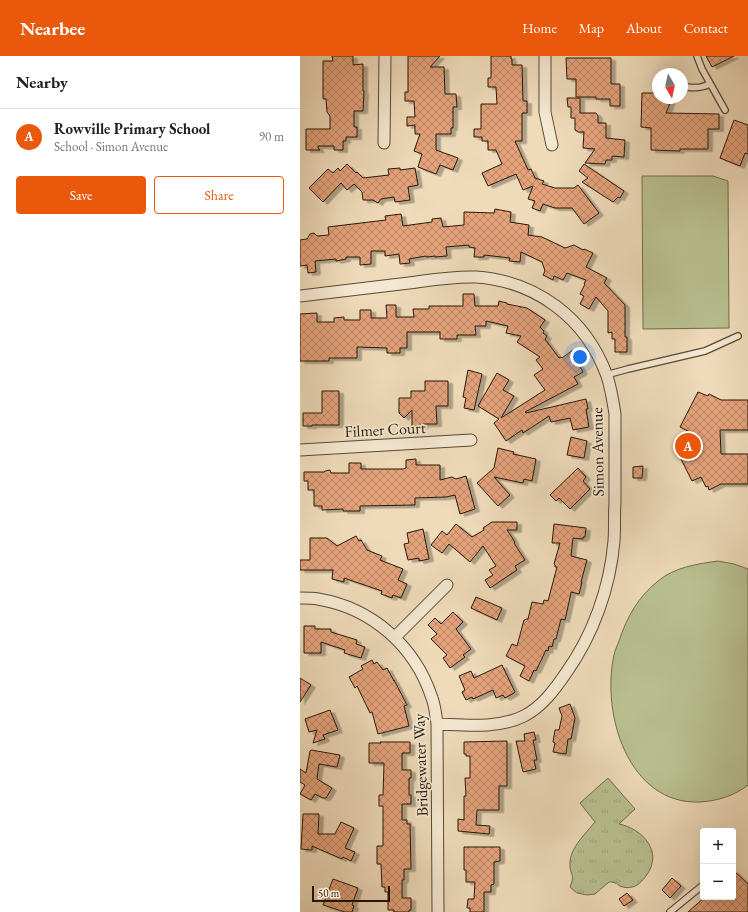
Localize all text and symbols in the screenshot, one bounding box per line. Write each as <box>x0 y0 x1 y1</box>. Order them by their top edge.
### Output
text: Nearbee <box>20 16 85 41</box>
text: Home <box>522 19 557 37</box>
text: Map <box>579 19 604 37</box>
text: About <box>626 19 662 37</box>
text: Contact <box>684 19 728 37</box>
north arrow <box>652 68 688 104</box>
text: Nearby <box>16 71 68 93</box>
text: Rowville Primary School <box>54 119 210 138</box>
text: A <box>24 128 34 145</box>
text: 90 m <box>259 128 284 145</box>
text: School · Simon Avenue <box>54 138 168 155</box>
button: Save <box>16 176 146 214</box>
button: Share <box>154 176 284 214</box>
your location <box>570 347 590 367</box>
street label: Simon Avenue <box>586 407 609 497</box>
street label: Filmer Court <box>344 417 426 442</box>
pin: A <box>675 431 701 461</box>
street label: Bridgewater Way <box>408 712 433 817</box>
map controls <box>700 828 736 900</box>
button: + <box>700 828 736 864</box>
button: − <box>700 864 736 900</box>
scale bar <box>312 884 390 903</box>
text: 50 m <box>318 886 339 900</box>

